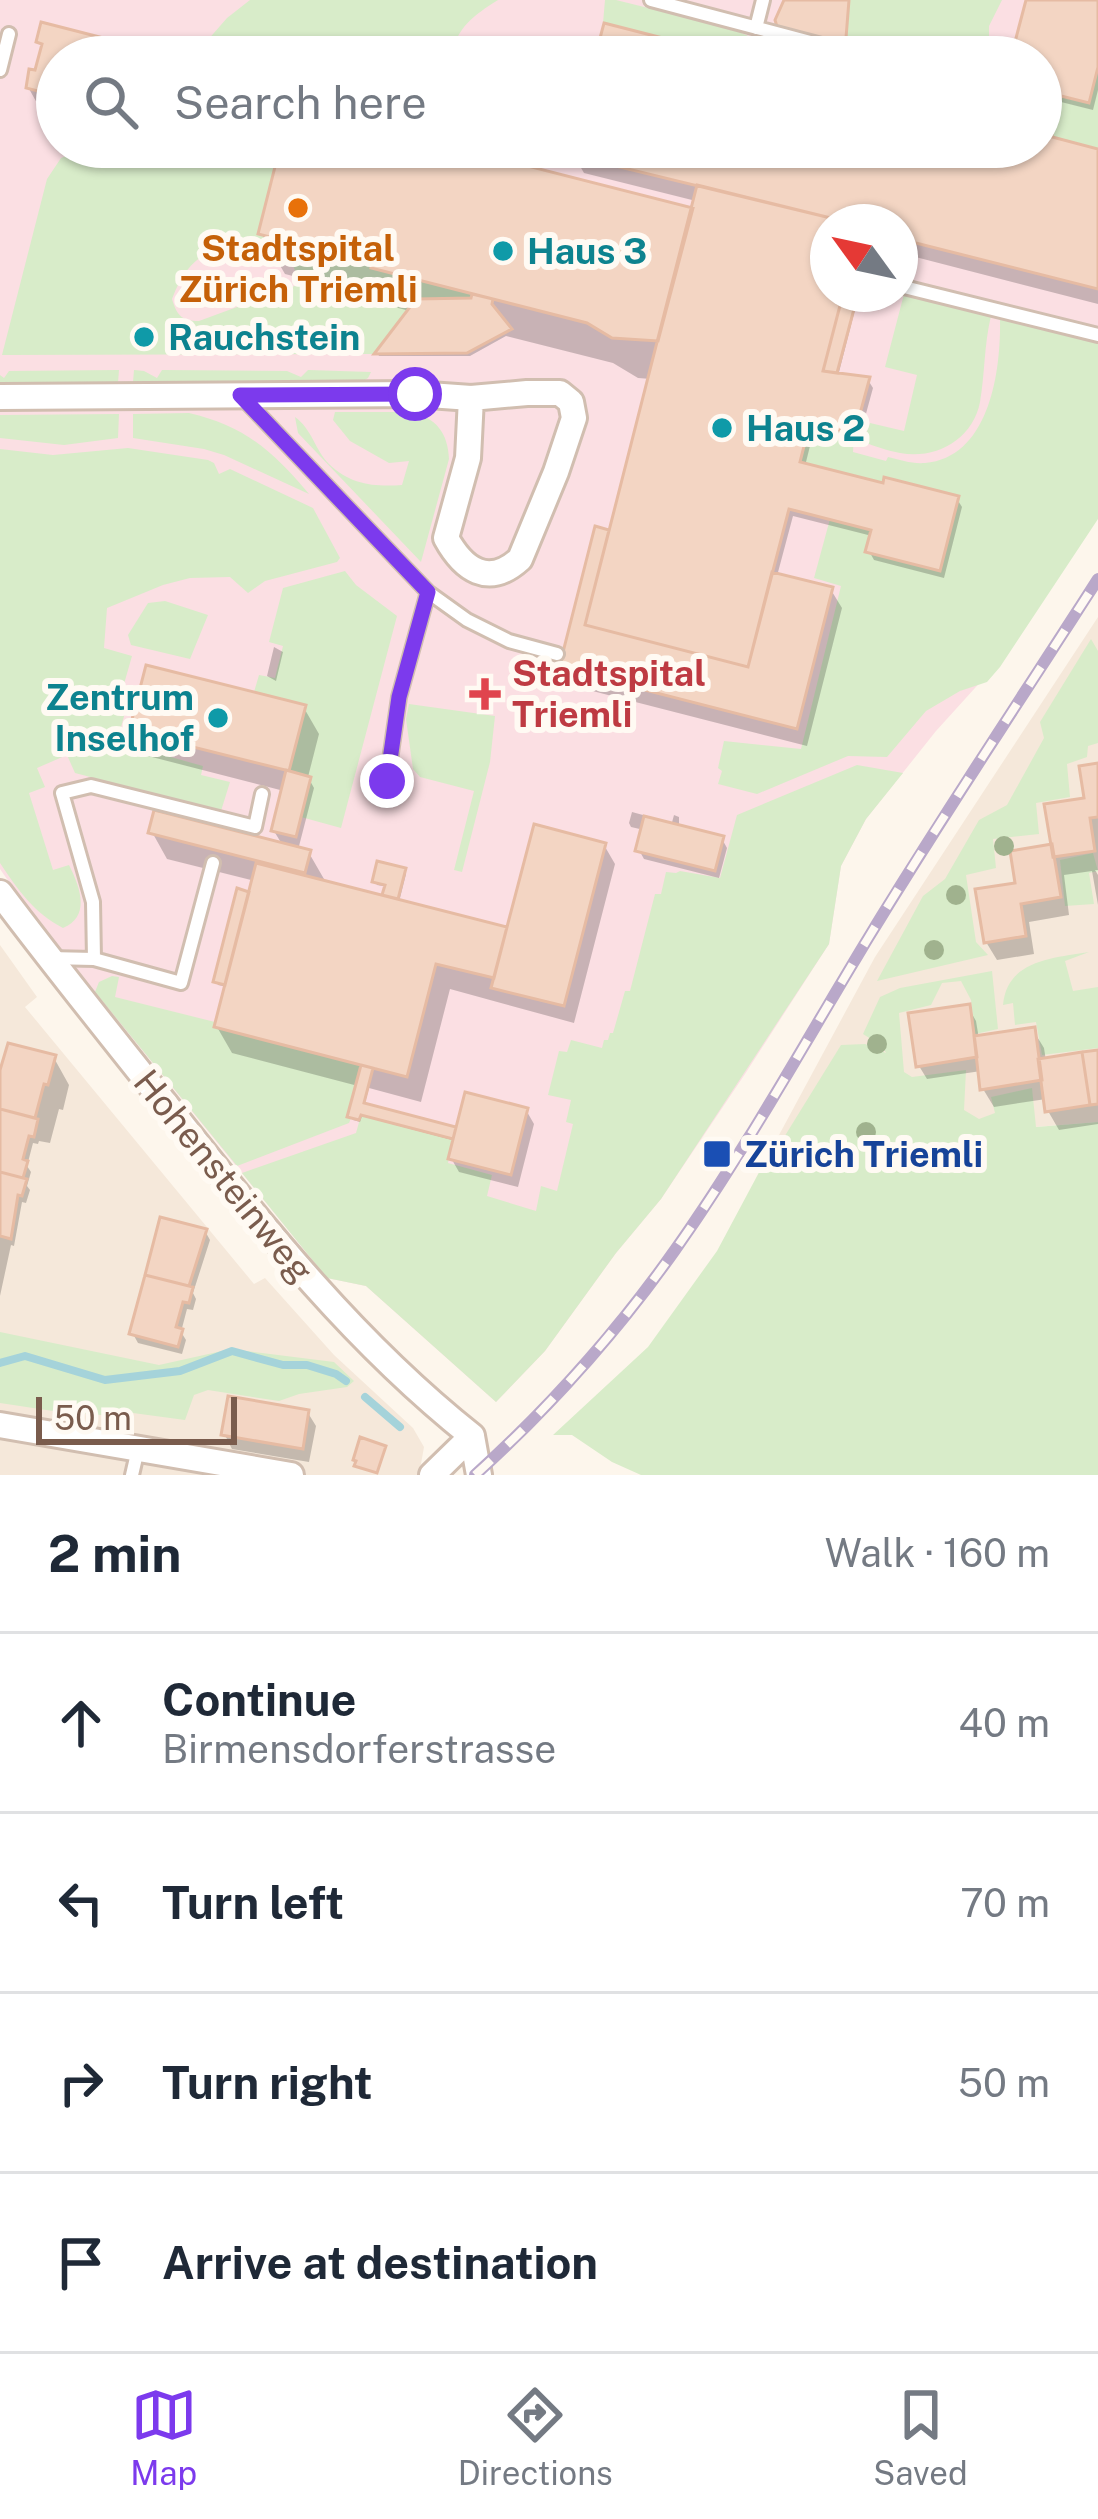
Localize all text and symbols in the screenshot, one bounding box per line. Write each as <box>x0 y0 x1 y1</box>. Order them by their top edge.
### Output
search box <box>36 36 1062 168</box>
icon: search <box>78 69 144 135</box>
text: Search here <box>174 76 427 129</box>
marker: Stadtspital Zürich Triemli <box>285 195 311 221</box>
north arrow <box>810 204 918 312</box>
place label: Stadtspital Zürich Triemli <box>178 227 418 310</box>
place label: Haus 3 <box>527 230 647 272</box>
marker: Haus 3 <box>490 238 516 264</box>
place label: Rauchstein <box>168 316 360 358</box>
marker: Rauchstein <box>131 324 157 350</box>
route start <box>388 367 442 421</box>
place label: Haus 2 <box>746 407 865 449</box>
marker: Haus 2 <box>709 415 735 441</box>
place label: Stadtspital Triemli <box>512 652 706 735</box>
place label: Zentrum Inselhof <box>45 676 194 759</box>
marker: Stadtspital Triemli <box>469 678 501 710</box>
marker: Zentrum Inselhof <box>205 705 231 731</box>
route end <box>360 754 414 808</box>
street label: Hohensteinweg <box>126 1061 322 1291</box>
place label: Zürich Triemli <box>744 1133 983 1175</box>
marker: Zürich Triemli <box>701 1138 733 1170</box>
scale bar <box>36 1391 237 1444</box>
text: 50 m <box>54 1399 132 1437</box>
text: 2 min <box>48 1524 182 1583</box>
text: Walk · 160 m <box>825 1530 1050 1576</box>
text: Continue <box>162 1673 356 1726</box>
icon: ahead <box>48 1690 114 1756</box>
text: 40 m <box>958 1700 1050 1746</box>
text: Birmensdorferstrasse <box>162 1726 556 1772</box>
icon: left <box>48 1870 114 1936</box>
text: Turn left <box>162 1876 344 1929</box>
text: 70 m <box>960 1880 1050 1926</box>
icon: right <box>48 2050 114 2116</box>
text: Turn right <box>162 2056 373 2109</box>
text: 50 m <box>958 2060 1050 2106</box>
icon: arrive <box>48 2230 114 2296</box>
text: Arrive at destination <box>162 2236 598 2289</box>
tab: Map <box>130 2382 197 2492</box>
tab: Directions <box>458 2382 613 2492</box>
tab: Saved <box>873 2382 968 2492</box>

